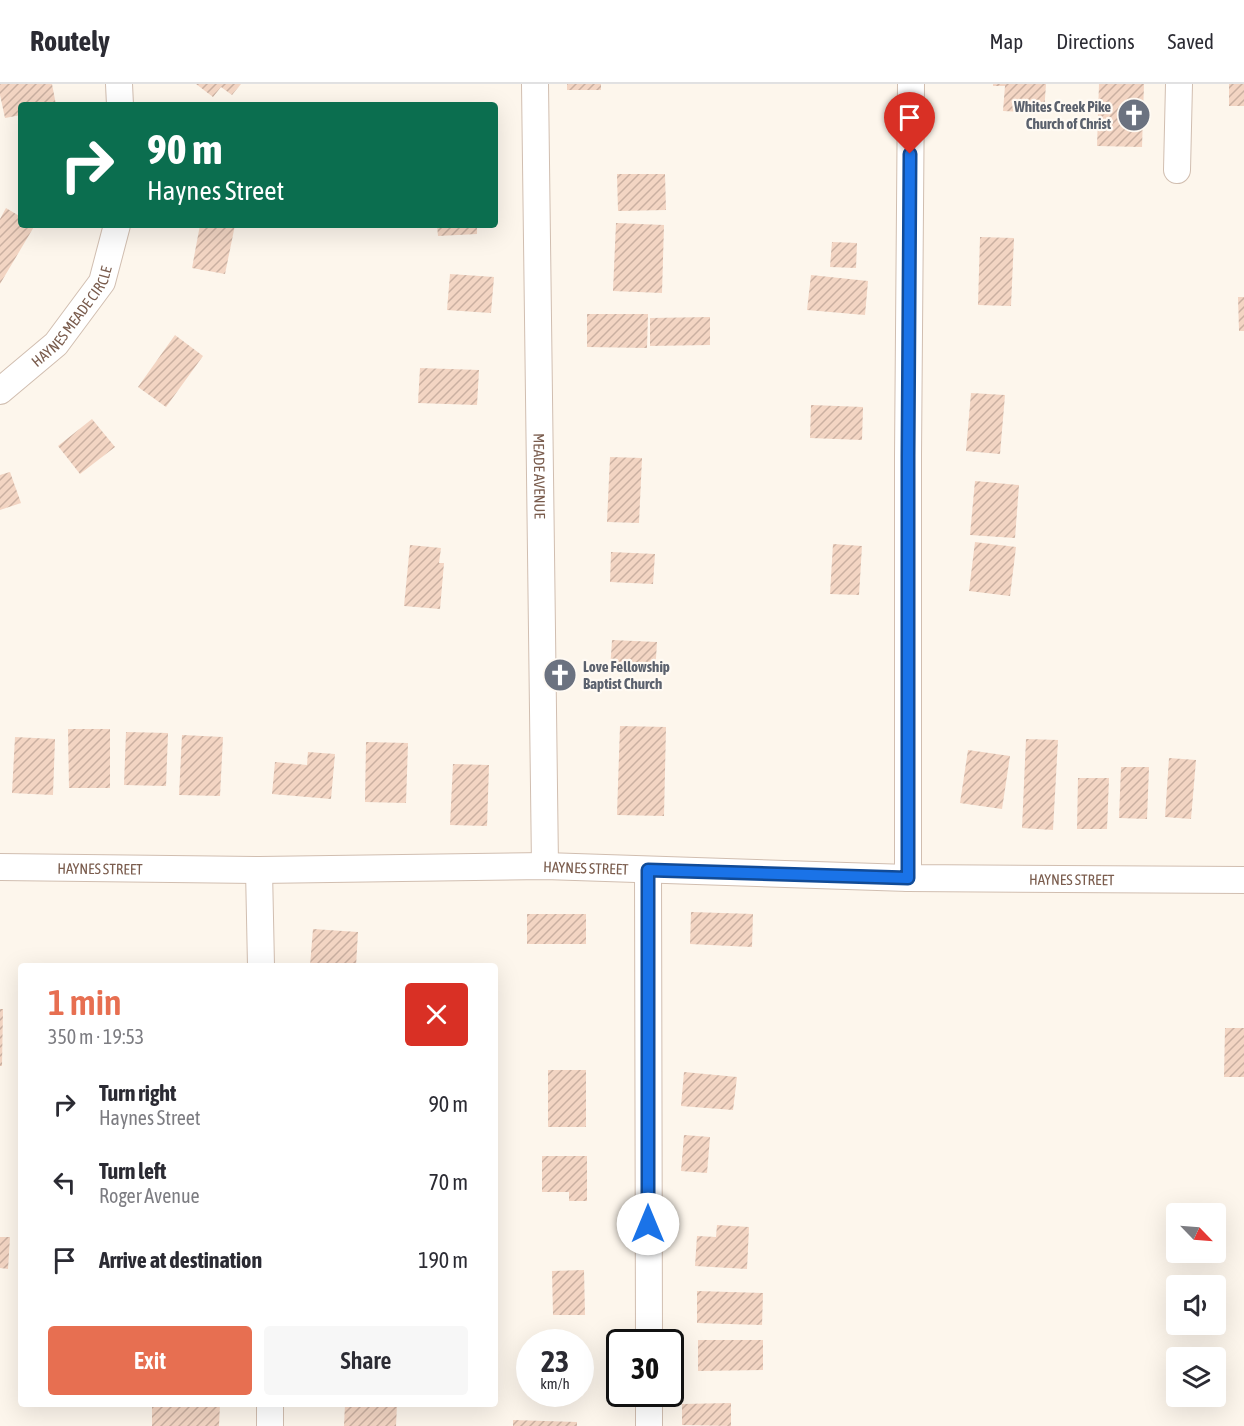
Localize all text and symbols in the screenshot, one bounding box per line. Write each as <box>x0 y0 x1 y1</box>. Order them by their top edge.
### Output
text: Routely <box>30 25 110 57</box>
text: Map <box>989 29 1023 53</box>
text: Directions <box>1056 29 1135 53</box>
text: Saved <box>1168 29 1214 53</box>
pin <box>884 92 935 154</box>
church icon: Whites Creek Pike Church of Christ <box>1116 97 1152 133</box>
place label: Whites Creek Pike Church of Christ <box>1013 98 1112 132</box>
icon: arrive <box>893 101 926 134</box>
text: 90 m <box>147 125 222 173</box>
icon: right <box>48 126 126 204</box>
text: Haynes Street <box>147 175 284 206</box>
street label: HAYNES MEADE CIRCLE <box>28 263 115 370</box>
street label: MEADE AVENUE <box>531 433 549 519</box>
church icon: Love Fellowship Baptist Church <box>542 657 578 693</box>
place label: Love Fellowship Baptist Church <box>583 658 670 692</box>
street label: HAYNES STREET <box>543 857 629 877</box>
street label: HAYNES STREET <box>57 859 143 877</box>
street label: HAYNES STREET <box>1029 870 1115 888</box>
text: 1 min <box>48 981 122 1023</box>
button: close <box>405 983 468 1046</box>
text: 350 m · 19:53 <box>48 1025 144 1048</box>
text: Turn right <box>99 1080 176 1106</box>
icon: right <box>48 1088 81 1121</box>
text: 90 m <box>428 1091 468 1117</box>
text: Haynes Street <box>99 1106 201 1129</box>
text: Turn left <box>99 1158 166 1184</box>
icon: left <box>48 1166 81 1199</box>
text: 70 m <box>428 1169 468 1195</box>
text: Roger Avenue <box>99 1184 200 1207</box>
position arrow <box>616 1192 680 1256</box>
north arrow <box>1166 1203 1226 1263</box>
map controls <box>1166 1203 1226 1407</box>
icon: arrive <box>48 1244 81 1277</box>
text: Arrive at destination <box>99 1247 262 1273</box>
text: 190 m <box>418 1247 468 1273</box>
button: sound <box>1166 1275 1226 1335</box>
button: Exit <box>48 1326 252 1395</box>
button: Share <box>264 1326 468 1395</box>
speed limit sign: 30 <box>606 1329 684 1407</box>
text: 23 <box>541 1344 569 1378</box>
button: layers <box>1166 1347 1226 1407</box>
text: km/h <box>540 1375 570 1392</box>

